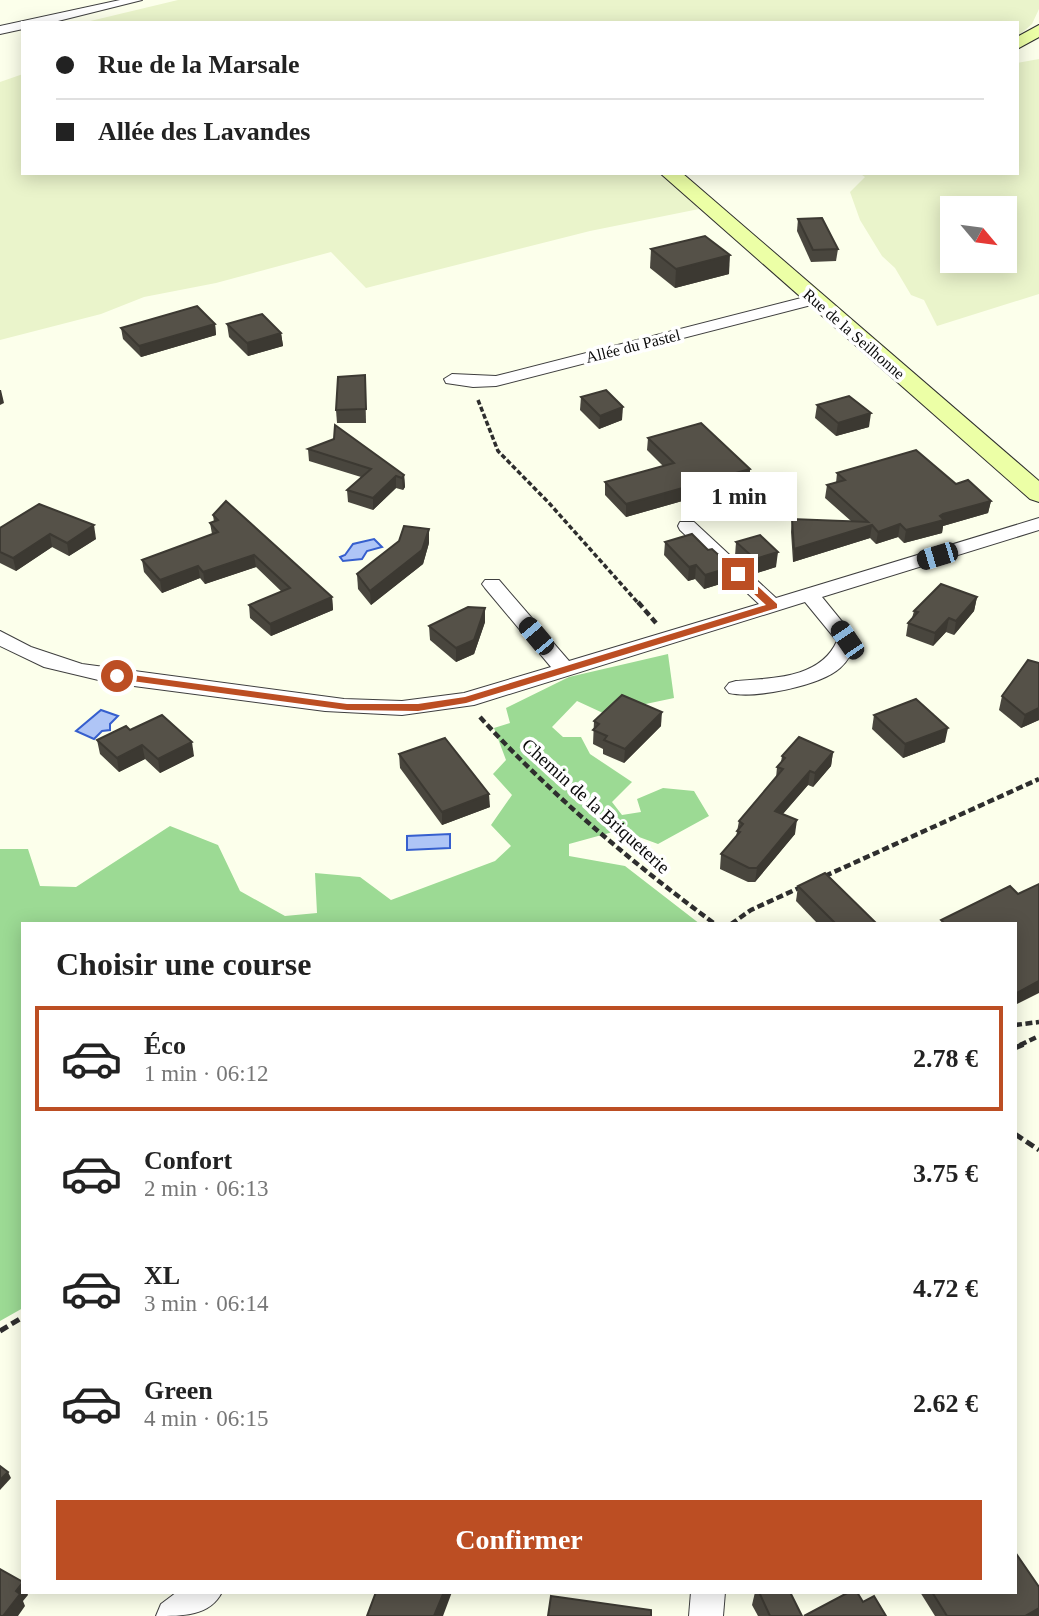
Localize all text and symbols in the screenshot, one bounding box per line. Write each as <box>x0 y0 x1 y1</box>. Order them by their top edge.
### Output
text: Rue de la Marsale <box>98 50 299 79</box>
text: Allée des Lavandes <box>98 117 310 146</box>
north arrow <box>940 196 1017 273</box>
map controls <box>940 196 1017 273</box>
street label: Rue de la Seilhonne <box>800 285 908 383</box>
street label: Allée du Pastel <box>584 326 683 366</box>
callout: 1 min <box>680 472 796 522</box>
text: 1 min <box>711 484 767 509</box>
car <box>914 540 961 572</box>
route end <box>722 558 754 590</box>
car <box>515 613 558 659</box>
car <box>827 617 868 663</box>
route start <box>101 660 133 692</box>
street label: Chemin de la Briqueterie <box>518 734 674 878</box>
text: Choisir une course <box>56 946 311 982</box>
icon: car <box>60 1027 123 1090</box>
text: Éco <box>144 1031 186 1060</box>
text: 2.78 € <box>913 1044 978 1073</box>
text: 1 min · 06:12 <box>144 1061 269 1086</box>
icon: car <box>60 1142 123 1205</box>
text: Confort <box>144 1146 232 1175</box>
text: 3.75 € <box>913 1159 978 1188</box>
text: 2 min · 06:13 <box>144 1176 269 1201</box>
icon: car <box>60 1257 123 1320</box>
text: XL <box>144 1261 180 1290</box>
text: 4.72 € <box>913 1274 978 1303</box>
text: 3 min · 06:14 <box>144 1291 269 1316</box>
icon: car <box>60 1372 123 1435</box>
text: Green <box>144 1376 213 1405</box>
text: 2.62 € <box>913 1389 978 1418</box>
text: 4 min · 06:15 <box>144 1406 269 1431</box>
button: Confirmer <box>56 1500 982 1580</box>

